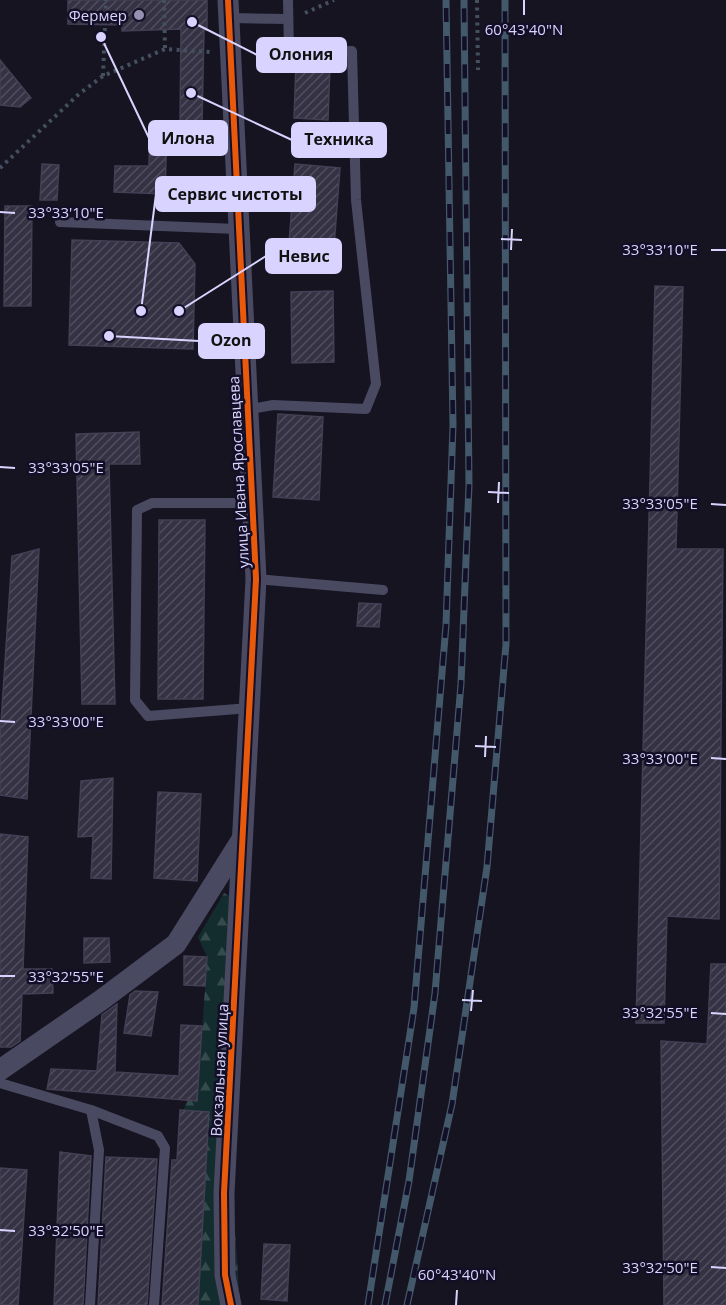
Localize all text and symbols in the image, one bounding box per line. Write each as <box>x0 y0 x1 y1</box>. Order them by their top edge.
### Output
place label: Фермер <box>69 5 127 25</box>
marker: Фермер <box>132 8 146 22</box>
text: 60°43'40"N <box>485 19 563 39</box>
callout: Олония <box>257 38 346 72</box>
text: Олония <box>269 43 333 65</box>
callout: Илона <box>149 121 227 155</box>
callout: Техника <box>292 123 386 157</box>
text: Илона <box>161 127 215 149</box>
text: Техника <box>304 128 374 150</box>
callout: Сервис чистоты <box>156 177 315 211</box>
text: Сервис чистоты <box>167 183 303 205</box>
text: 33°33'10"E <box>28 202 104 222</box>
callout: Невис <box>266 239 341 273</box>
text: 33°33'10"E <box>622 239 698 259</box>
text: Невис <box>278 245 330 267</box>
callout: Ozon <box>199 324 264 358</box>
text: Ozon <box>211 329 251 351</box>
street label: улица Ивана Ярославцева <box>223 375 253 569</box>
text: 33°33'05"E <box>28 457 104 477</box>
text: 33°33'05"E <box>622 493 698 513</box>
text: 33°33'00"E <box>28 711 104 731</box>
text: 33°33'00"E <box>622 748 698 768</box>
text: 33°32'55"E <box>28 966 104 986</box>
text: 33°32'55"E <box>622 1002 698 1022</box>
street label: Вокзальная улица <box>206 1003 232 1137</box>
text: 33°32'50"E <box>28 1220 104 1240</box>
text: 33°32'50"E <box>622 1257 698 1277</box>
text: 60°43'40"N <box>418 1264 496 1284</box>

